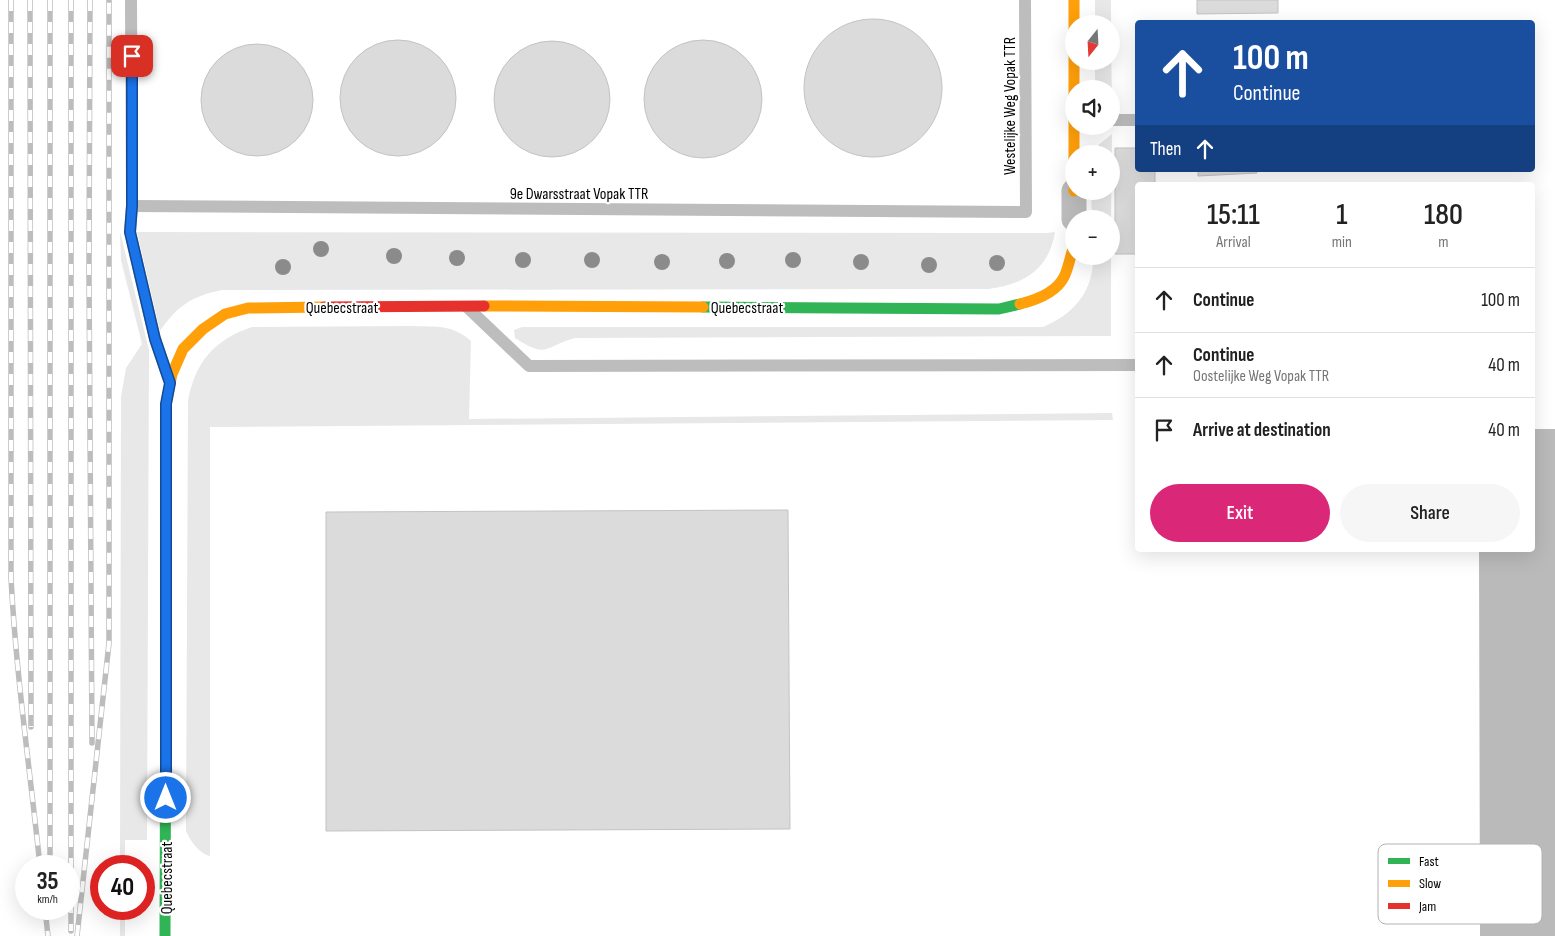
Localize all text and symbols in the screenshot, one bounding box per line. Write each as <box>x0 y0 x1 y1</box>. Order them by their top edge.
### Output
north arrow <box>1065 15 1120 70</box>
map controls <box>1065 15 1120 265</box>
pin <box>111 35 153 77</box>
street label: Westelijke Weg Vopak TTR <box>1001 37 1020 175</box>
text: 100 m <box>1233 37 1309 80</box>
icon: ahead <box>1150 40 1215 105</box>
icon: arrive <box>118 42 146 70</box>
button: sound <box>1065 80 1120 135</box>
text: Continue <box>1233 80 1300 107</box>
icon: ahead <box>1191 135 1219 163</box>
text: Then <box>1150 138 1181 161</box>
button: + <box>1065 145 1120 200</box>
street label: 9e Dwarsstraat Vopak TTR <box>510 185 648 204</box>
text: 15:11 <box>1207 197 1260 233</box>
text: 1 <box>1336 197 1348 233</box>
text: 180 <box>1424 197 1463 233</box>
button: − <box>1065 210 1120 265</box>
text: Arrival <box>1216 233 1251 252</box>
text: min <box>1332 233 1352 252</box>
text: m <box>1438 233 1449 252</box>
icon: ahead <box>1150 286 1178 314</box>
text: Continue <box>1193 289 1254 312</box>
text: 100 m <box>1481 289 1520 312</box>
street label: Quebecstraat <box>306 299 378 318</box>
street label: Quebecstraat <box>711 299 783 318</box>
text: Continue <box>1193 344 1254 367</box>
icon: ahead <box>1150 351 1178 379</box>
text: 40 m <box>1488 354 1520 377</box>
text: Oostelijke Weg Vopak TTR <box>1193 367 1329 386</box>
icon: arrive <box>1150 416 1178 444</box>
text: Arrive at destination <box>1193 419 1331 442</box>
text: 40 m <box>1488 419 1520 442</box>
button: Exit <box>1150 484 1330 542</box>
button: Share <box>1340 484 1520 542</box>
position arrow <box>139 771 191 823</box>
street label: Quebecstraat <box>158 842 177 914</box>
legend <box>1378 844 1542 924</box>
text: Fast <box>1419 853 1439 870</box>
speed limit sign: 40 <box>90 855 155 920</box>
text: 35 <box>36 866 59 897</box>
text: Slow <box>1419 875 1441 892</box>
text: km/h <box>37 892 58 907</box>
text: Jam <box>1418 898 1436 915</box>

